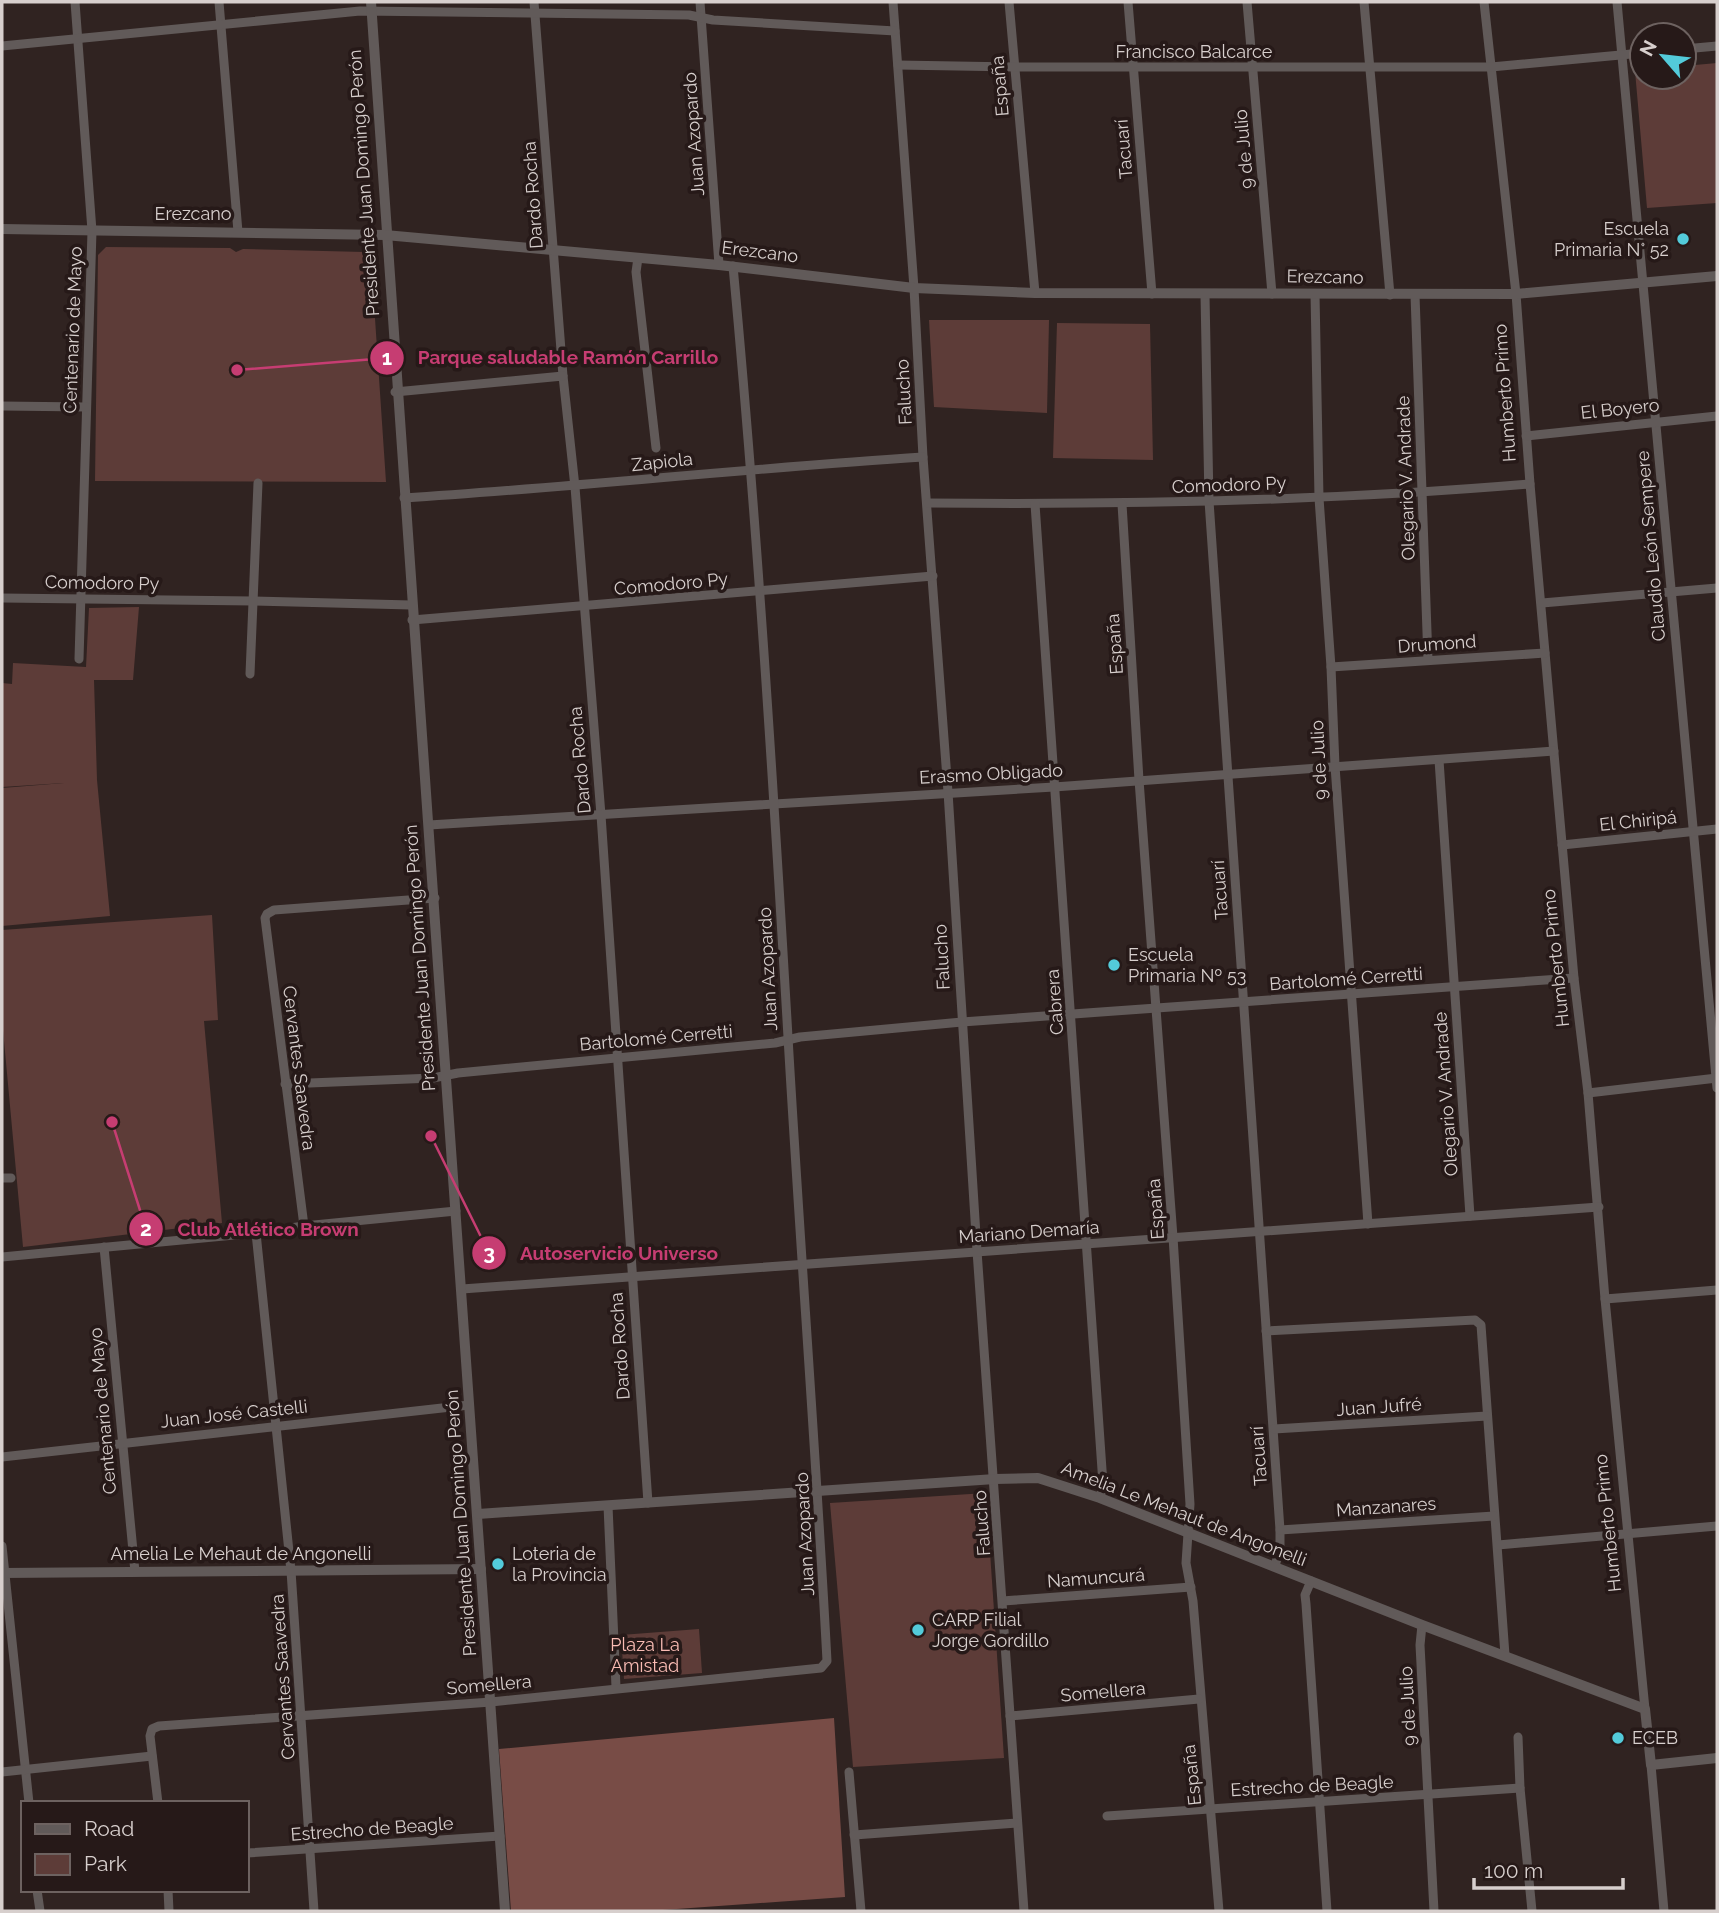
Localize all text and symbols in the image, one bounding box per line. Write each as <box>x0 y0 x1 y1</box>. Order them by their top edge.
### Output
north arrow <box>1628 21 1698 91</box>
text: N <box>1635 36 1661 60</box>
street label: Francisco Balcarce <box>1116 41 1273 62</box>
street label: Presidente Juan Domingo Perón <box>344 49 383 317</box>
street label: España <box>986 55 1013 117</box>
street label: Juan Azopardo <box>679 71 708 197</box>
street label: 9 de Julio <box>1230 108 1257 190</box>
street label: Tacuarí <box>1110 118 1137 180</box>
street label: Dardo Rocha <box>518 141 547 249</box>
street label: Erezcano <box>155 203 232 224</box>
place label: Escuela Primaria N° 52 <box>1554 218 1669 260</box>
marker: Escuela Primaria N° 52 <box>1675 231 1691 247</box>
street label: Erezcano <box>721 236 800 267</box>
street label: Centenario de Mayo <box>59 246 86 414</box>
street label: Erezcano <box>1286 265 1364 288</box>
street label: Humberto Primo <box>1489 323 1520 463</box>
callout: Parque saludable Ramón Carrillo <box>369 338 733 378</box>
text: 1 <box>382 345 392 370</box>
text: Parque saludable Ramón Carrillo <box>418 346 718 368</box>
street label: Falucho <box>891 358 916 425</box>
street label: El Boyero <box>1580 394 1661 423</box>
street label: Olegario V. Andrade <box>1392 395 1419 561</box>
street label: Zapiola <box>630 448 694 475</box>
street label: Claudio León Sempere <box>1632 450 1669 642</box>
street label: Comodoro Py <box>1171 472 1287 497</box>
street label: Comodoro Py <box>613 568 729 599</box>
street label: Comodoro Py <box>45 571 160 594</box>
street label: España <box>1102 613 1127 675</box>
street label: Drumond <box>1397 630 1477 657</box>
street label: Dardo Rocha <box>564 706 595 815</box>
street label: 9 de Julio <box>1306 719 1331 800</box>
street label: Erasmo Obligado <box>919 759 1064 788</box>
street label: El Chiripá <box>1598 806 1678 835</box>
street label: Presidente Juan Domingo Perón <box>400 824 439 1092</box>
street label: Tacuarí <box>1207 860 1232 920</box>
street label: Humberto Primo <box>1538 888 1573 1028</box>
street label: Juan Azopardo <box>754 906 781 1032</box>
street label: Falucho <box>929 923 954 990</box>
place label: Escuela Primaria Nº 53 <box>1128 944 1246 986</box>
marker: Escuela Primaria Nº 53 <box>1106 957 1122 973</box>
street label: Bartolomé Cerretti <box>1269 963 1423 994</box>
street label: Cabrera <box>1042 968 1067 1036</box>
street label: Cervantes Saavedra <box>279 984 320 1152</box>
street label: Olegario V. Andrade <box>1429 1011 1462 1177</box>
street label: Bartolomé Cerretti <box>578 1020 733 1055</box>
street label: España <box>1143 1178 1168 1240</box>
callout: Club Atlético Brown <box>128 1209 373 1249</box>
text: 2 <box>140 1216 152 1241</box>
street label: Mariano Demaría <box>958 1216 1100 1247</box>
text: Club Atlético Brown <box>177 1218 359 1240</box>
callout: Autoservicio Universo <box>471 1233 733 1273</box>
text: 3 <box>483 1240 495 1265</box>
text: Autoservicio Universo <box>520 1242 718 1264</box>
street label: Dardo Rocha <box>605 1292 634 1400</box>
street label: Centenario de Mayo <box>85 1327 120 1495</box>
street label: Presidente Juan Domingo Perón <box>441 1389 480 1657</box>
street label: Juan Jufré <box>1336 1393 1423 1420</box>
street label: Juan José Castelli <box>159 1395 309 1432</box>
street label: Tacuarí <box>1246 1426 1271 1486</box>
street label: Humberto Primo <box>1590 1453 1625 1593</box>
street label: Amelia Le Mehaut de Angonelli <box>1059 1457 1310 1570</box>
street label: Juan Azopardo <box>791 1471 818 1597</box>
street label: Falucho <box>969 1489 994 1557</box>
street label: Manzanares <box>1335 1493 1437 1520</box>
street label: Amelia Le Mehaut de Angonelli <box>111 1543 371 1564</box>
place label: Loteria de la Provincia <box>512 1543 607 1585</box>
marker: Loteria de la Provincia <box>490 1556 506 1572</box>
street label: Namuncurá <box>1046 1564 1146 1591</box>
street label: Cervantes Saavedra <box>266 1594 299 1761</box>
place label: CARP Filial Jorge Gordillo <box>932 1609 1049 1651</box>
marker: CARP Filial Jorge Gordillo <box>910 1622 926 1638</box>
park label: Plaza La Amistad <box>610 1634 680 1676</box>
street label: 9 de Julio <box>1395 1665 1420 1746</box>
street label: Somellera <box>446 1670 532 1699</box>
street label: Somellera <box>1060 1677 1146 1706</box>
place label: ECEB <box>1632 1727 1678 1748</box>
marker: ECEB <box>1610 1730 1626 1746</box>
street label: España <box>1178 1744 1205 1806</box>
street label: Estrecho de Beagle <box>1230 1771 1394 1800</box>
legend <box>21 1801 248 1892</box>
street label: Estrecho de Beagle <box>290 1812 455 1845</box>
text: Road <box>84 1816 134 1841</box>
scale bar <box>1474 1846 1623 1890</box>
text: Park <box>84 1851 127 1876</box>
text: 100 m <box>1484 1858 1543 1883</box>

